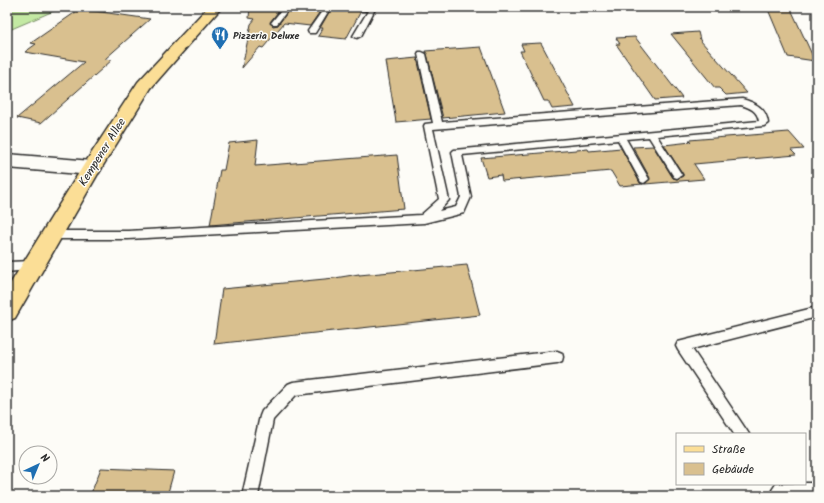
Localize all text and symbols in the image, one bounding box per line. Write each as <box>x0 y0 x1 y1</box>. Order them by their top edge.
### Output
restaurant icon: Pizzeria Deluxe <box>210 25 230 50</box>
place label: Pizzeria Deluxe <box>233 28 300 44</box>
street label: Kempener Allee <box>74 114 131 190</box>
legend <box>676 433 806 485</box>
text: Straße <box>712 440 746 459</box>
north arrow <box>18 445 58 485</box>
text: N <box>35 450 53 467</box>
text: Gebäude <box>712 460 754 479</box>

